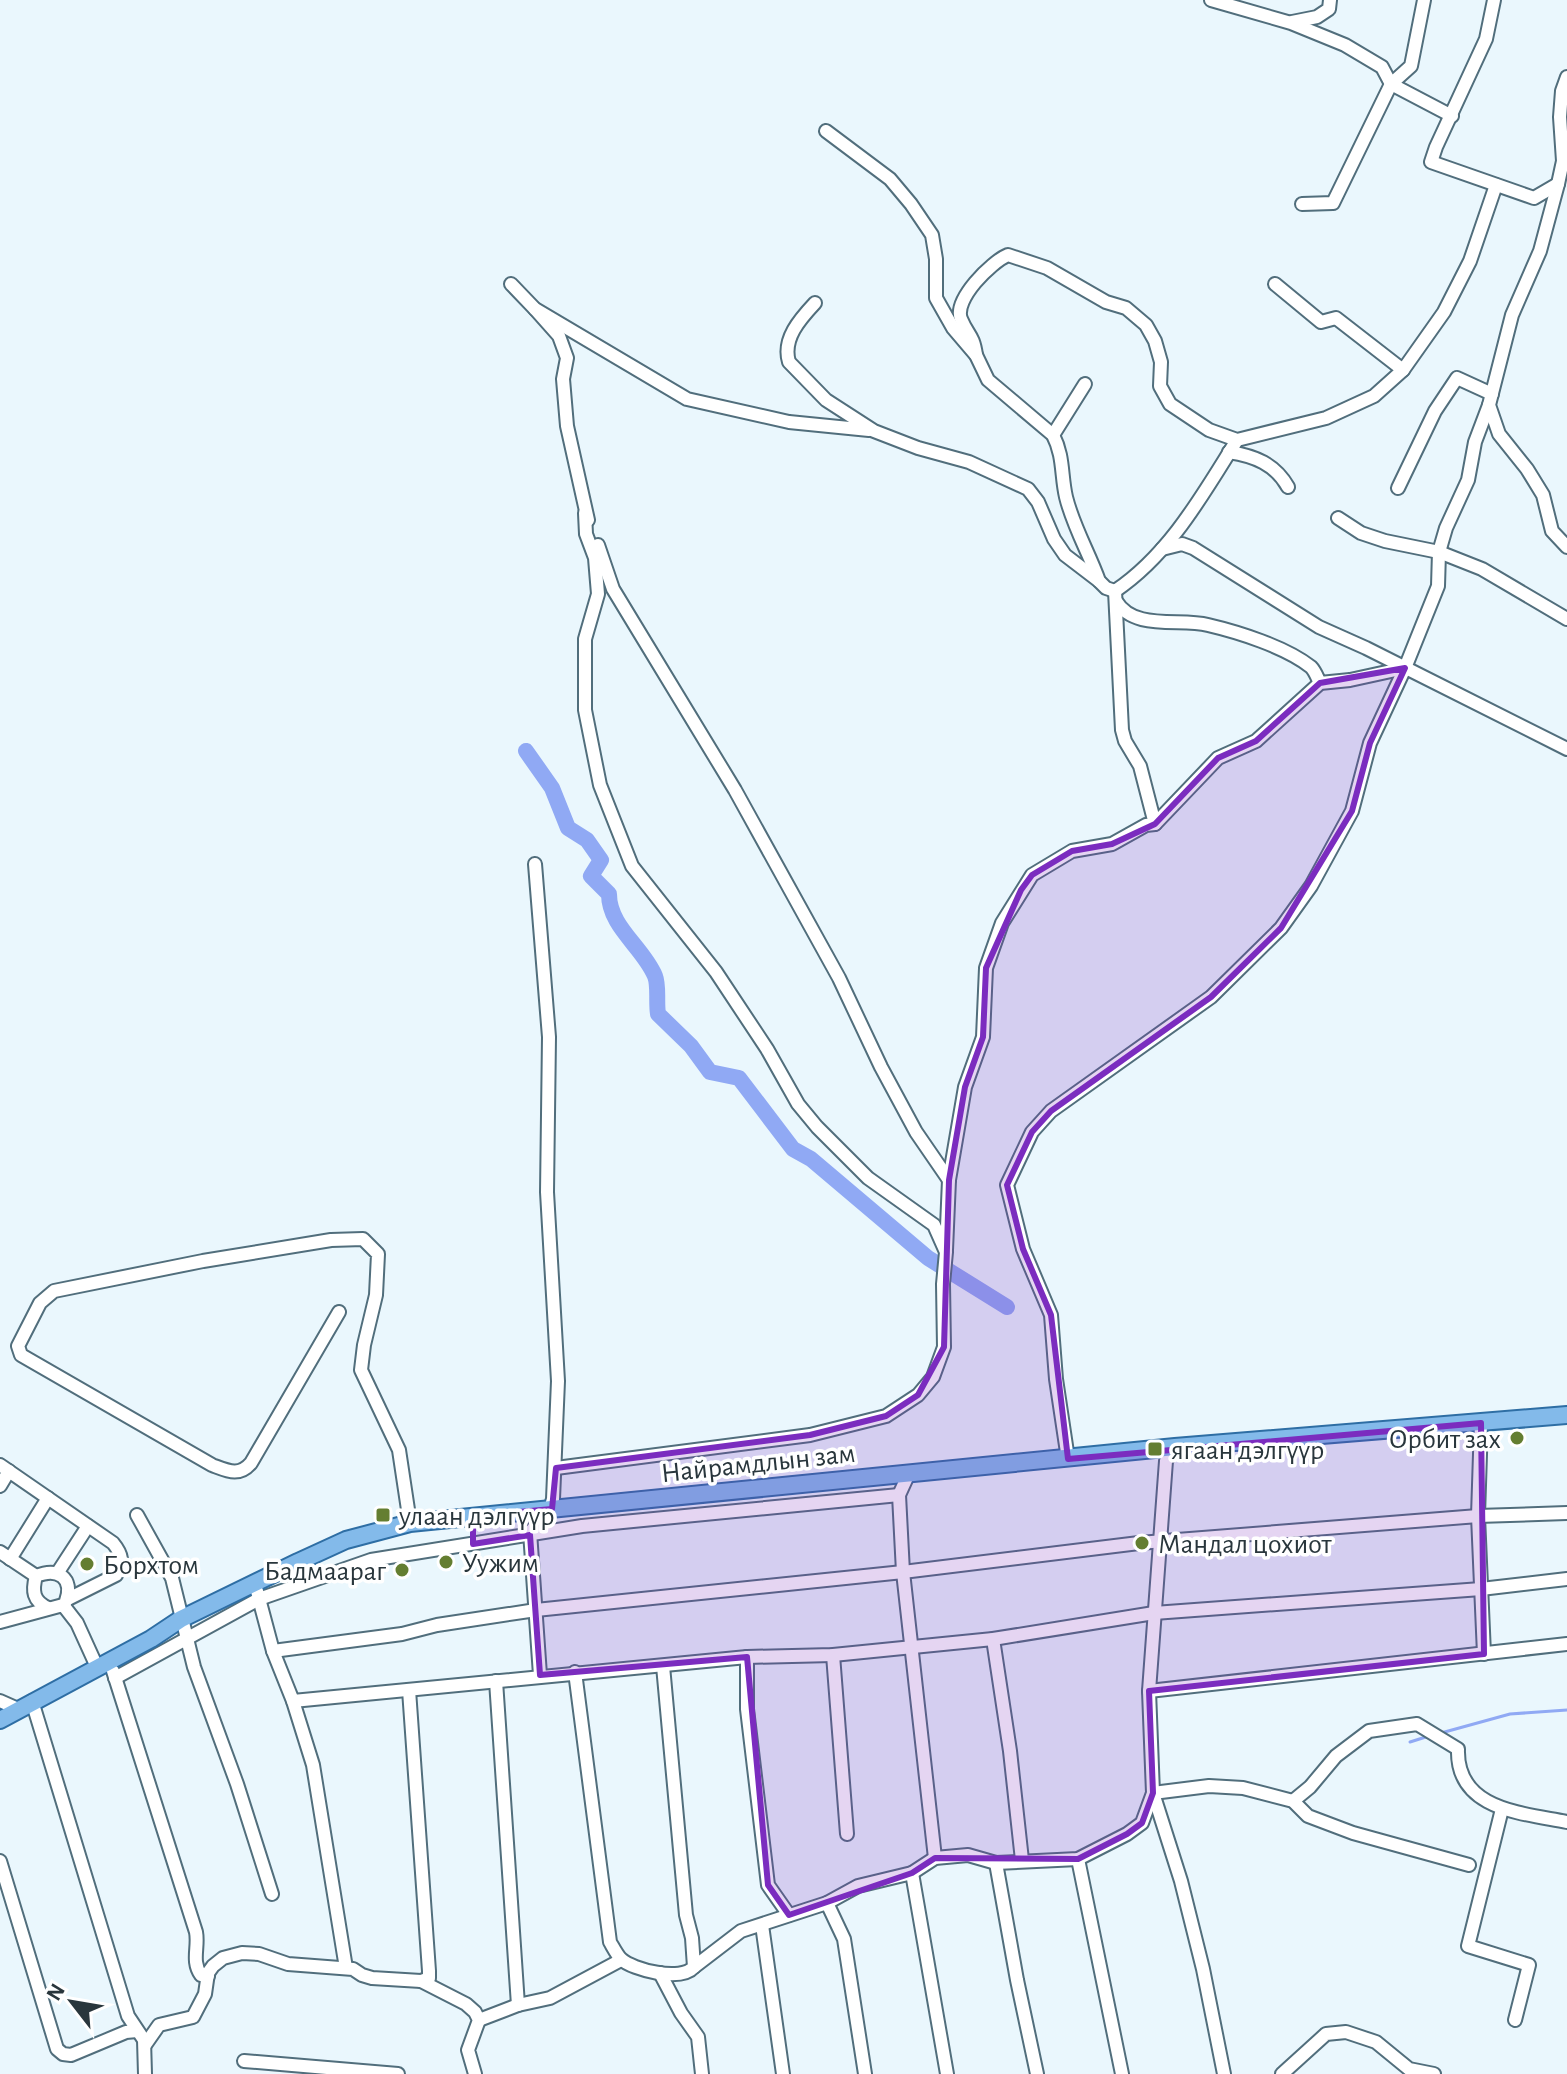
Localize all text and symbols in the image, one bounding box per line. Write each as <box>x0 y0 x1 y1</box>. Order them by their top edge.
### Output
place label: Орбит зах <box>1389 1426 1501 1454</box>
marker: Орбит зах <box>1508 1429 1526 1447</box>
place label: ягаан дэлгүүр <box>1171 1437 1324 1465</box>
street label: Найрамдлын зам <box>660 1440 857 1488</box>
marker: ягаан дэлгүүр <box>1146 1440 1164 1458</box>
place label: улаан дэлгүүр <box>398 1503 555 1531</box>
marker: улаан дэлгүүр <box>374 1506 392 1524</box>
place label: Мандал цохиот <box>1158 1531 1333 1559</box>
marker: Мандал цохиот <box>1133 1534 1151 1552</box>
place label: Уужим <box>462 1550 539 1578</box>
place label: Борхтом <box>103 1552 199 1580</box>
marker: Уужим <box>437 1553 455 1571</box>
marker: Борхтом <box>78 1555 96 1573</box>
place label: Бадмаараг <box>264 1558 386 1586</box>
marker: Бадмаараг <box>393 1561 411 1579</box>
north arrow <box>32 1962 112 2042</box>
text: N <box>42 1980 69 2004</box>

